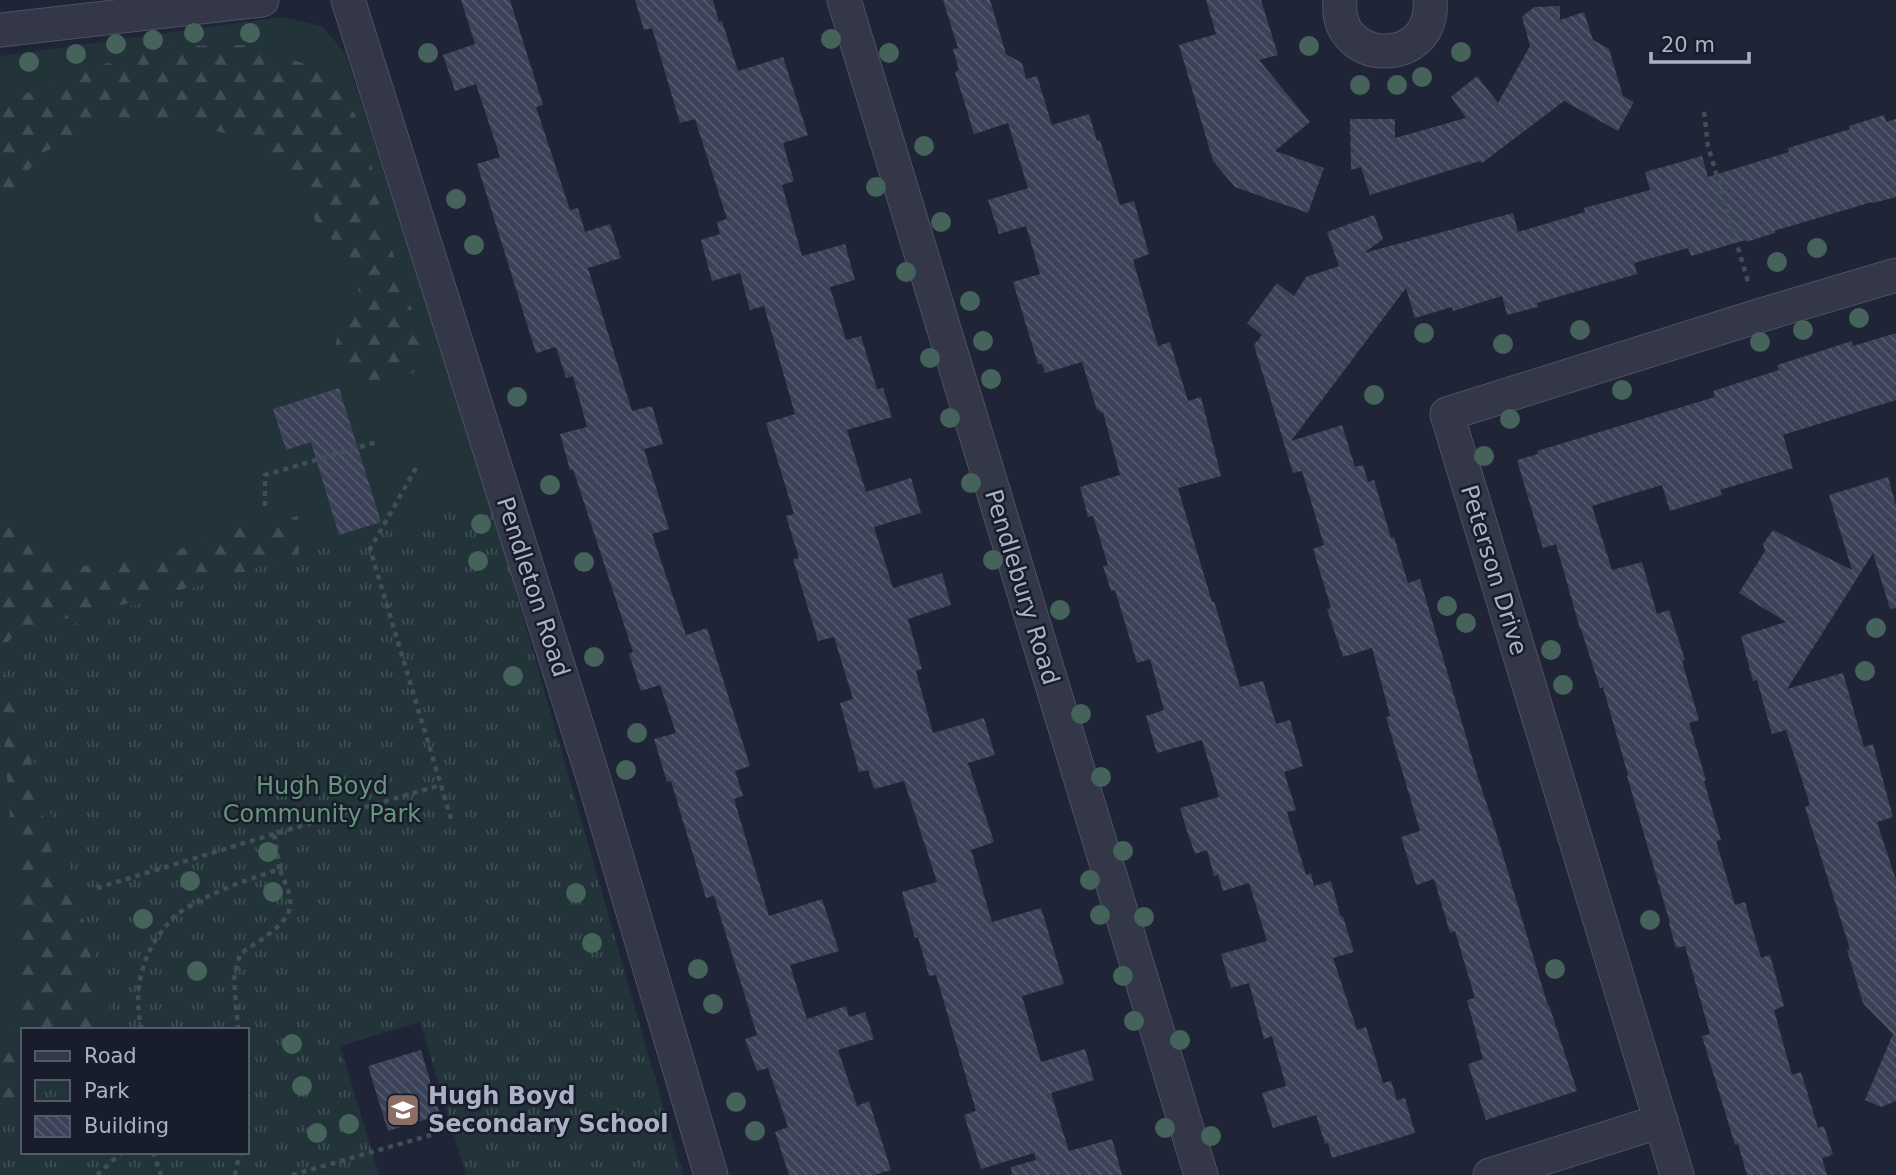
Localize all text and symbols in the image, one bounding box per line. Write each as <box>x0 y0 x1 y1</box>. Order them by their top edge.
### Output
scale bar <box>1651 21 1749 65</box>
text: 20 m <box>1661 33 1715 57</box>
street label: Peterson Drive <box>1455 482 1533 658</box>
street label: Pendlebury Road <box>979 486 1065 688</box>
street label: Pendleton Road <box>491 494 575 680</box>
park label: Hugh Boyd Community Park <box>223 772 421 828</box>
legend <box>21 1028 248 1154</box>
text: Road <box>84 1044 137 1068</box>
text: Park <box>84 1079 130 1103</box>
place label: Hugh Boyd Secondary School <box>428 1082 668 1138</box>
school or university icon: Hugh Boyd Secondary School <box>384 1091 422 1129</box>
text: Building <box>84 1114 169 1138</box>

